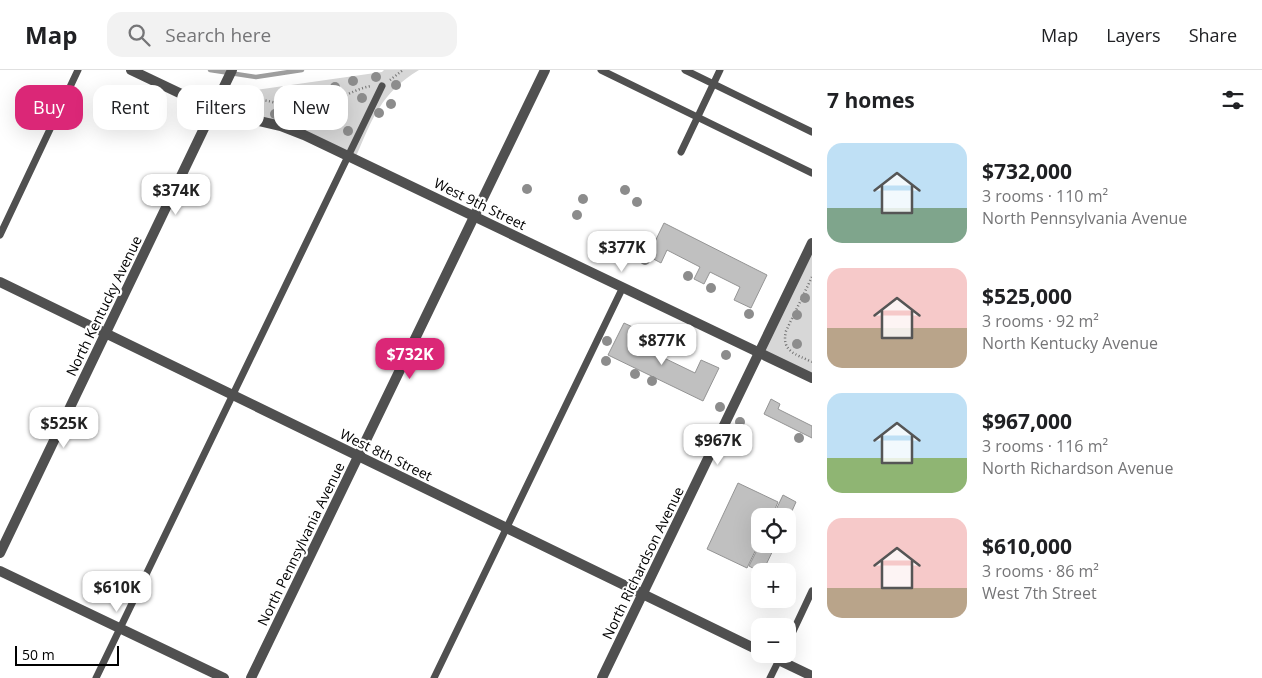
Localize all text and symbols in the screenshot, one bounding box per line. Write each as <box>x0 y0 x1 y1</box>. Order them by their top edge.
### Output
search box <box>107 12 457 57</box>
text: Map <box>25 18 77 51</box>
icon: search <box>125 21 153 49</box>
text: Search here <box>165 22 271 48</box>
text: Map <box>1041 23 1078 47</box>
text: Layers <box>1106 23 1161 47</box>
text: Share <box>1189 23 1237 47</box>
chip: Buy <box>15 85 83 130</box>
chip: Rent <box>93 85 167 130</box>
chip: Filters <box>177 85 264 130</box>
chip: New <box>274 85 348 130</box>
text: 7 homes <box>827 86 915 114</box>
icon: filters <box>1219 86 1247 114</box>
text: $732,000 <box>982 157 1072 185</box>
icon: home <box>867 163 927 223</box>
street label: West 9th Street <box>431 173 530 234</box>
pin: $374K <box>141 174 211 216</box>
text: $374K <box>152 179 200 201</box>
text: 3 rooms · 110 m² <box>982 185 1108 207</box>
text: North Pennsylvania Avenue <box>982 207 1187 229</box>
pin: $377K <box>587 230 657 273</box>
street label: North Kentucky Avenue <box>61 232 146 379</box>
text: $377K <box>598 236 646 258</box>
text: $525,000 <box>982 282 1072 310</box>
icon: home <box>867 288 927 348</box>
text: 3 rooms · 92 m² <box>982 310 1099 332</box>
pin: $877K <box>627 324 697 366</box>
text: $877K <box>638 329 686 351</box>
text: North Kentucky Avenue <box>982 332 1158 354</box>
pin: $732K <box>375 338 445 380</box>
text: $732K <box>386 343 434 365</box>
pin: $525K <box>29 406 99 449</box>
text: $967,000 <box>982 407 1072 435</box>
text: $525K <box>40 412 88 434</box>
icon: home <box>867 413 927 473</box>
street label: West 8th Street <box>337 424 436 485</box>
pin: $967K <box>683 424 753 466</box>
text: $967K <box>694 429 742 451</box>
text: 3 rooms · 116 m² <box>982 435 1108 457</box>
text: North Richardson Avenue <box>982 457 1173 479</box>
street label: North Pennsylvania Avenue <box>253 459 349 629</box>
street label: North Richardson Avenue <box>597 483 688 642</box>
map controls <box>751 508 796 663</box>
button: locate <box>751 508 796 553</box>
text: $610,000 <box>982 532 1072 560</box>
icon: home <box>867 538 927 598</box>
text: 3 rooms · 86 m² <box>982 560 1099 582</box>
button: + <box>751 563 796 608</box>
pin: $610K <box>82 570 152 613</box>
text: $610K <box>93 576 141 598</box>
text: West 7th Street <box>982 582 1097 604</box>
button: − <box>751 618 796 663</box>
scale bar <box>15 643 119 666</box>
text: 50 m <box>22 645 55 664</box>

